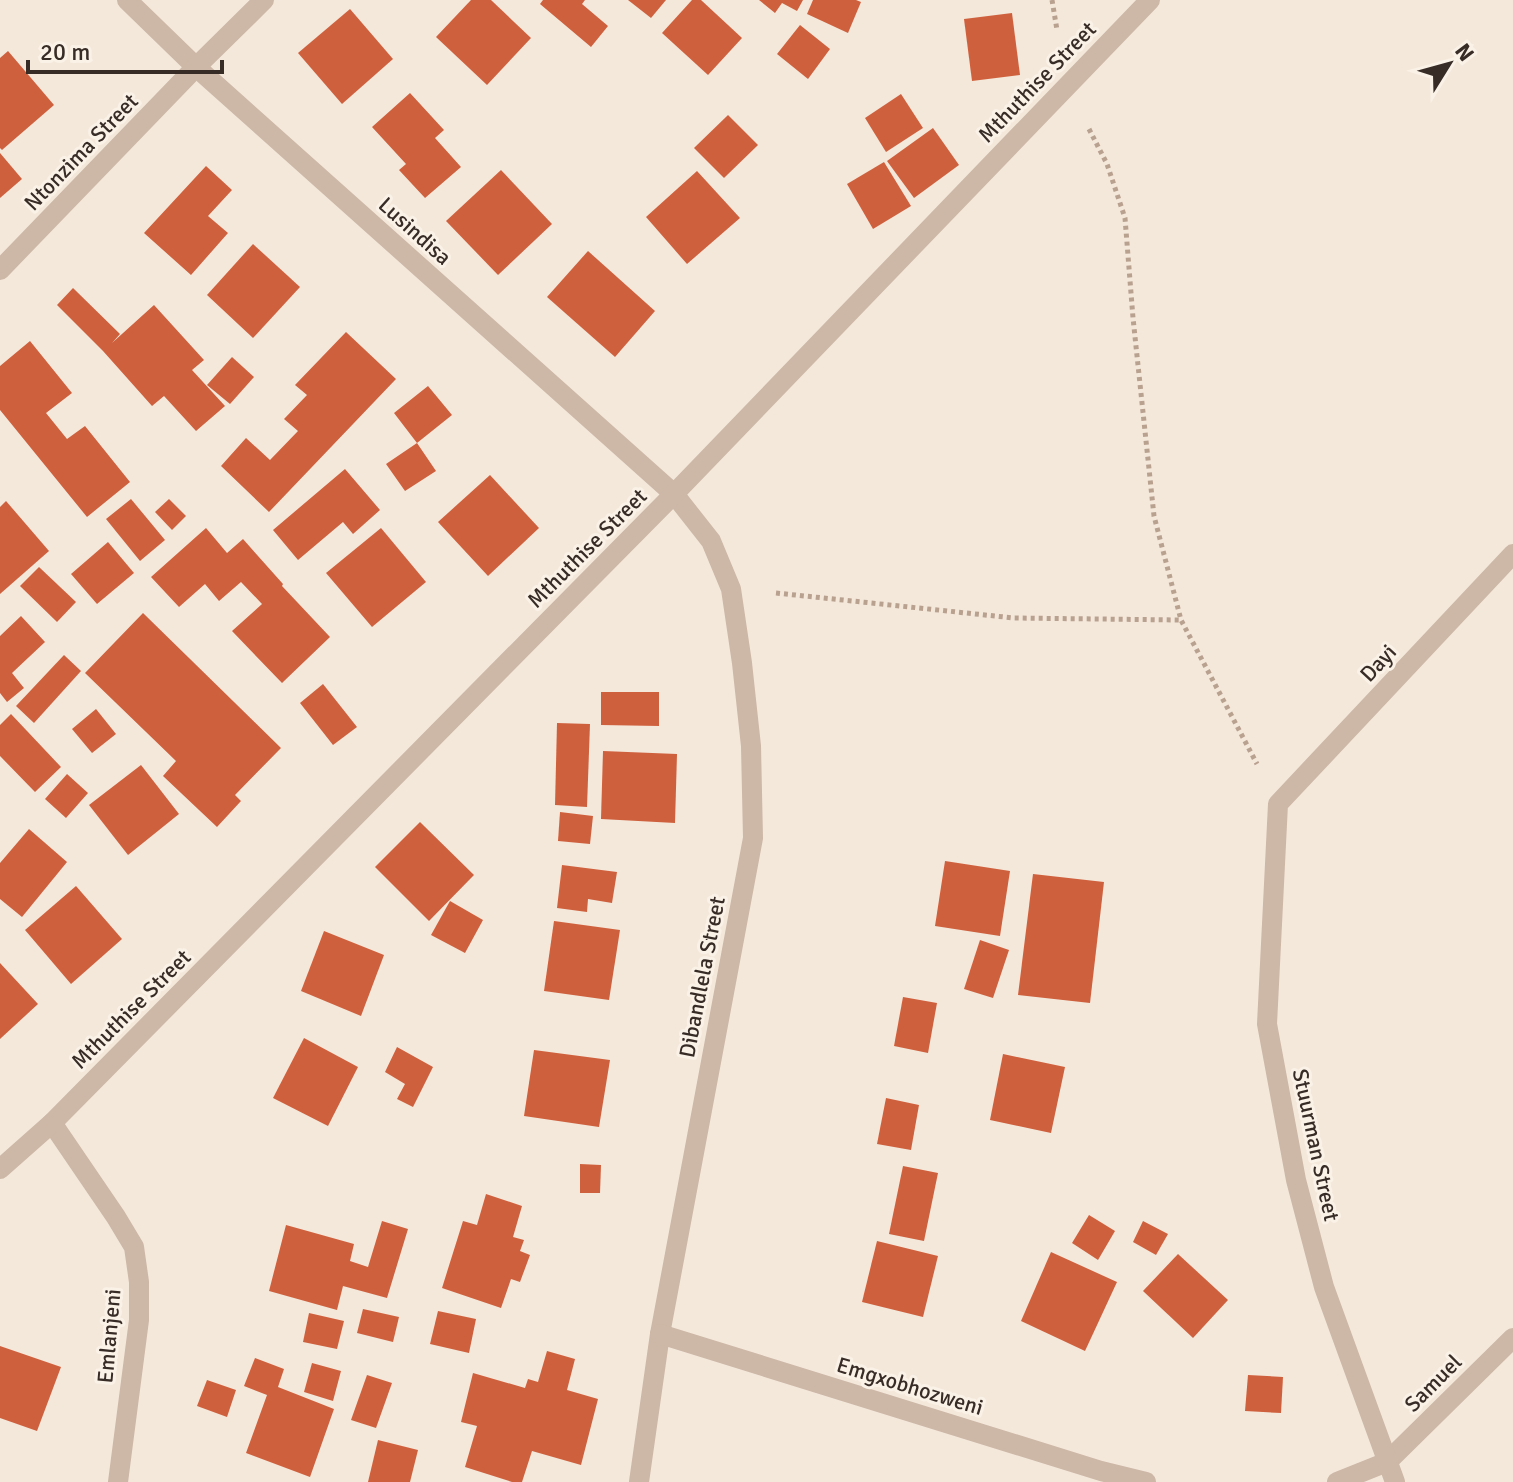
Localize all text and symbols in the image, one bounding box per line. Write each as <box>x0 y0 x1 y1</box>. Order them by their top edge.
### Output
street label: Mthuthise Street <box>972 16 1102 148</box>
scale bar <box>28 24 222 74</box>
north arrow <box>1409 24 1489 104</box>
text: 20 m <box>40 37 90 67</box>
text: N <box>1449 38 1480 67</box>
street label: Ntonzima Street <box>18 88 144 216</box>
street label: Lusindisa <box>373 191 457 271</box>
street label: Mthuthise Street <box>522 482 653 613</box>
street label: Dayi <box>1354 639 1402 687</box>
street label: Dibandlela Street <box>673 894 731 1060</box>
street label: Mthuthise Street <box>66 943 197 1074</box>
street label: Stuurman Street <box>1287 1066 1345 1224</box>
street label: Emlanjeni <box>91 1288 127 1384</box>
street label: Samuel <box>1399 1349 1467 1417</box>
street label: Emgxobhozweni <box>833 1351 987 1421</box>

